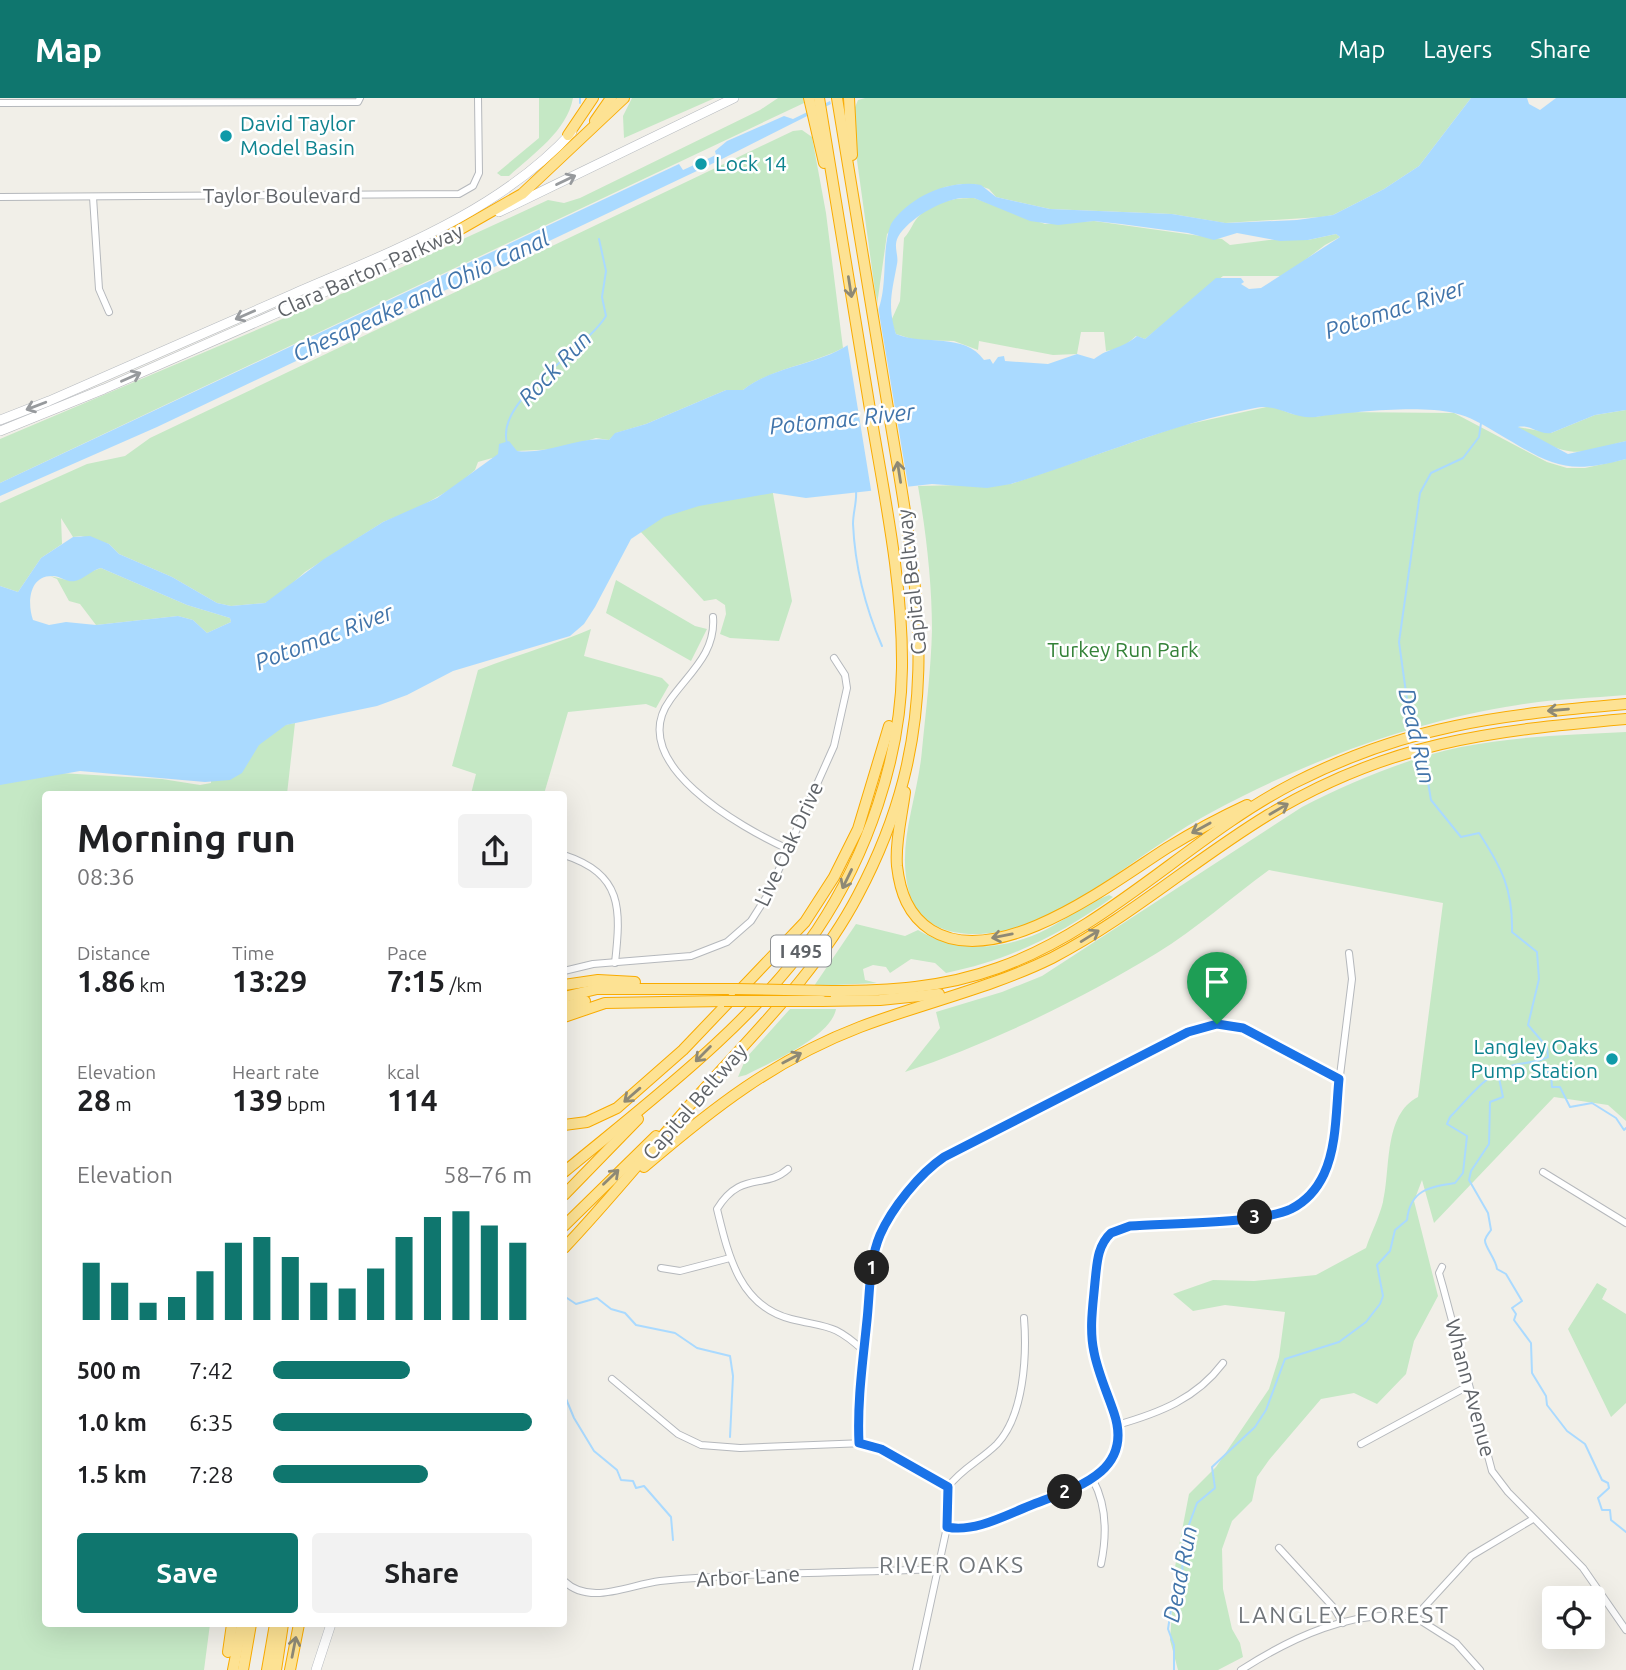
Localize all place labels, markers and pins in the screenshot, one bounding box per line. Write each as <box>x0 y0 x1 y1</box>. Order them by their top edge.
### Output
place label: David Taylor Model Basin <box>240 111 356 159</box>
marker: David Taylor Model Basin <box>218 128 234 144</box>
place label: Lock 14 <box>715 151 787 175</box>
marker: Lock 14 <box>693 156 709 172</box>
pin <box>1187 952 1247 1024</box>
place label: Langley Oaks Pump Station <box>1471 1034 1598 1082</box>
marker: Langley Oaks Pump Station <box>1604 1051 1620 1067</box>
pin: 3 <box>1238 1200 1272 1234</box>
pin: 1 <box>854 1250 890 1286</box>
pin: 2 <box>1048 1474 1082 1510</box>

